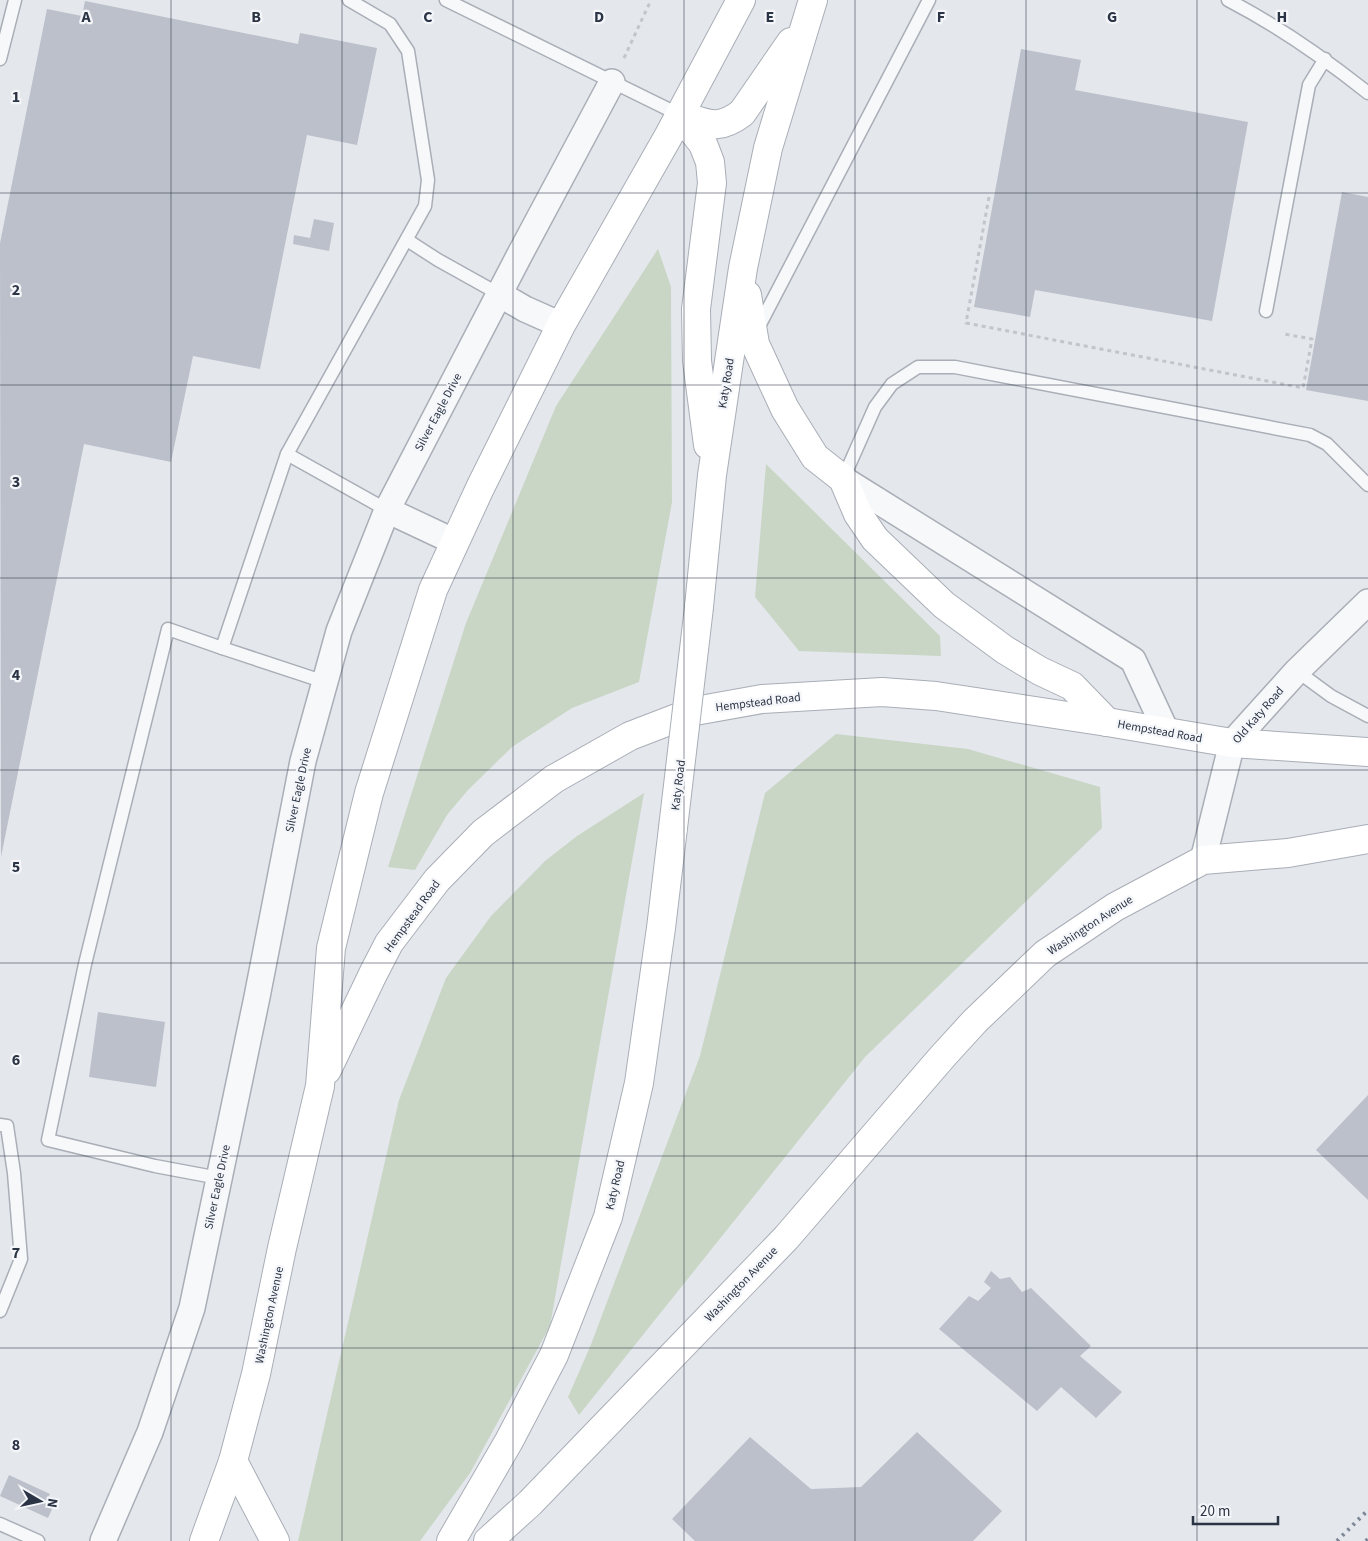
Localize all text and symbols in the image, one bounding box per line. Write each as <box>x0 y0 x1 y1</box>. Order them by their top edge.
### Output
text: A <box>80 6 91 28</box>
text: B <box>251 6 261 28</box>
text: C <box>423 6 433 28</box>
text: D <box>594 6 604 28</box>
text: E <box>766 6 774 28</box>
text: F <box>937 6 945 28</box>
text: G <box>1107 6 1117 28</box>
text: H <box>1277 6 1287 28</box>
text: 1 <box>12 86 20 108</box>
text: 2 <box>12 279 20 301</box>
street label: Katy Road <box>714 357 739 409</box>
street label: Silver Eagle Drive <box>411 370 466 454</box>
text: 3 <box>12 471 20 493</box>
text: 4 <box>12 664 21 686</box>
street label: Old Katy Road <box>1229 683 1288 748</box>
street label: Hempstead Road <box>715 689 802 716</box>
street label: Hempstead Road <box>1116 716 1204 747</box>
street label: Silver Eagle Drive <box>281 746 316 834</box>
street label: Katy Road <box>667 759 690 811</box>
text: 5 <box>12 856 20 878</box>
street label: Hempstead Road <box>380 877 444 956</box>
street label: Washington Avenue <box>1044 891 1136 959</box>
text: 6 <box>12 1049 20 1071</box>
street label: Silver Eagle Drive <box>200 1143 235 1231</box>
street label: Katy Road <box>602 1159 629 1212</box>
text: 7 <box>12 1242 20 1264</box>
street label: Washington Avenue <box>701 1243 782 1326</box>
street label: Washington Avenue <box>251 1265 288 1365</box>
text: 8 <box>12 1434 20 1456</box>
north arrow <box>15 1476 65 1526</box>
scale bar <box>1193 1494 1278 1526</box>
text: N <box>41 1497 62 1509</box>
text: 20 m <box>1200 1501 1230 1522</box>

